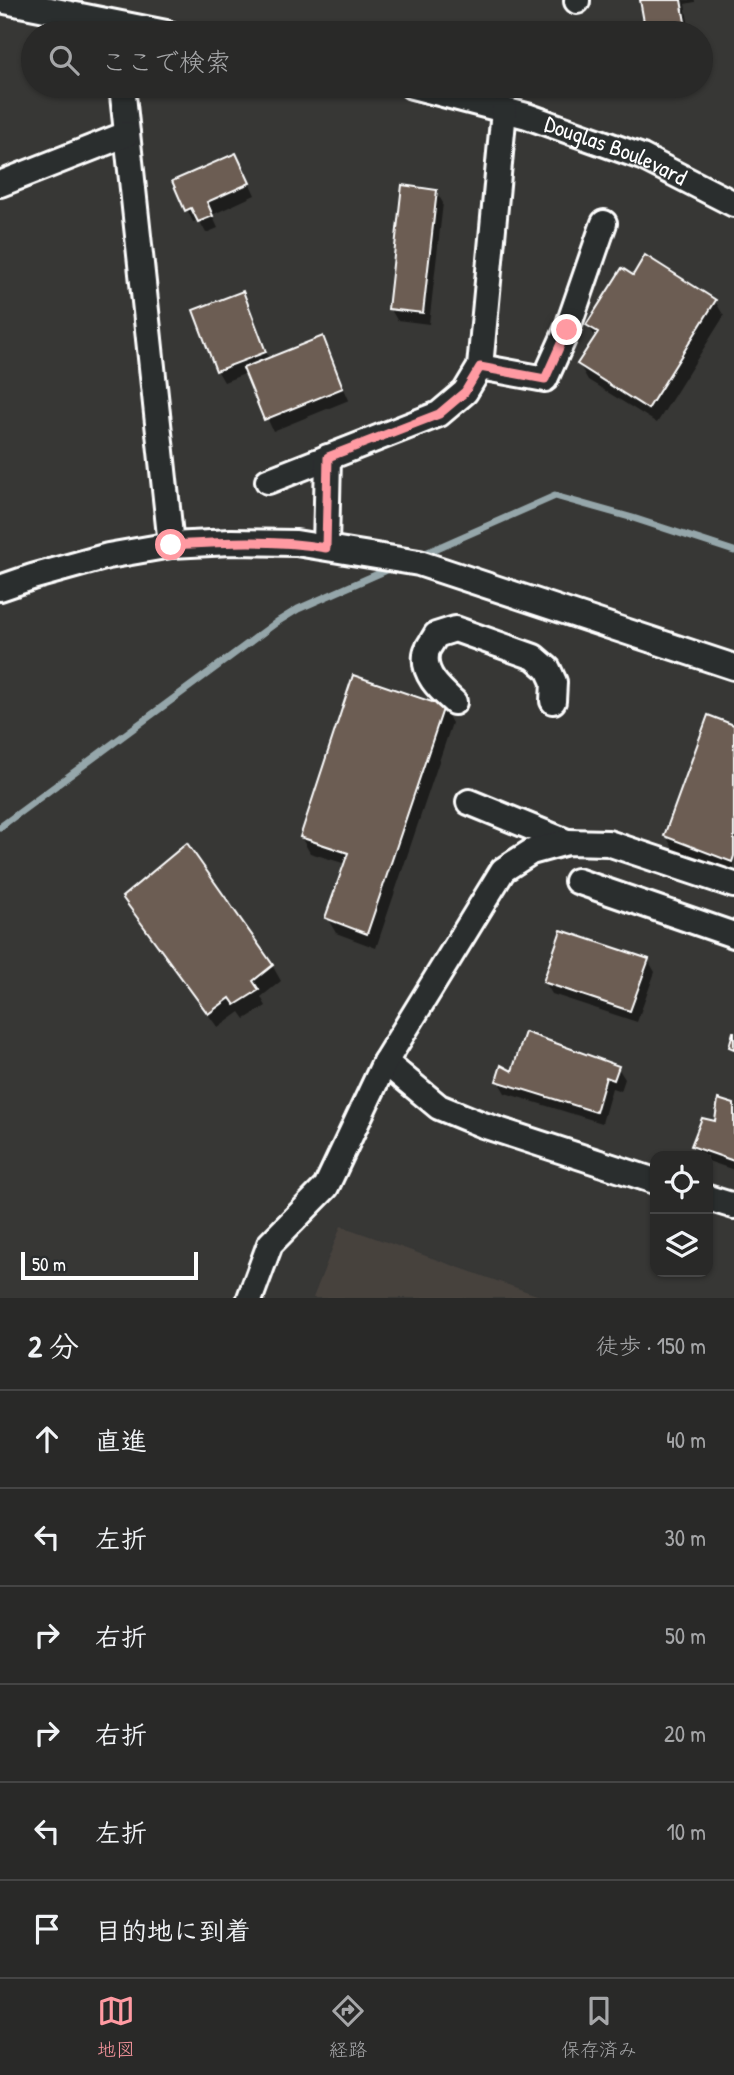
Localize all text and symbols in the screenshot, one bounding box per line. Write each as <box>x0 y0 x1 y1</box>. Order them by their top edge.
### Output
search box <box>21 21 713 98</box>
icon: search <box>45 41 83 79</box>
text: ここで検索 <box>101 44 231 79</box>
street label: Douglas Boulevard <box>541 108 692 192</box>
route end <box>551 314 582 345</box>
route start <box>155 529 186 560</box>
map controls <box>650 1151 713 1277</box>
button: locate <box>650 1151 713 1214</box>
button: layers <box>650 1214 713 1277</box>
scale bar <box>21 1249 198 1281</box>
text: 50 m <box>32 1251 66 1277</box>
text: 2 分 <box>28 1326 79 1366</box>
text: 徒歩 · 150 m <box>596 1330 706 1361</box>
icon: ahead <box>28 1420 66 1458</box>
text: 直進 <box>95 1423 147 1458</box>
text: 40 m <box>666 1424 706 1455</box>
icon: left <box>28 1518 66 1556</box>
text: 左折 <box>95 1521 147 1556</box>
text: 30 m <box>664 1522 706 1553</box>
icon: right <box>28 1616 66 1654</box>
text: 右折 <box>95 1619 147 1654</box>
text: 50 m <box>665 1620 706 1651</box>
icon: right <box>28 1714 66 1752</box>
text: 右折 <box>95 1717 147 1752</box>
text: 20 m <box>664 1718 706 1749</box>
icon: left <box>28 1812 66 1850</box>
text: 左折 <box>95 1815 147 1850</box>
text: 10 m <box>666 1816 706 1847</box>
icon: arrive <box>28 1910 66 1948</box>
text: 目的地に到着 <box>95 1913 251 1948</box>
tab: 地図 <box>97 1992 135 2062</box>
tab: 経路 <box>329 1992 367 2062</box>
tab: 保存済み <box>561 1992 637 2062</box>

